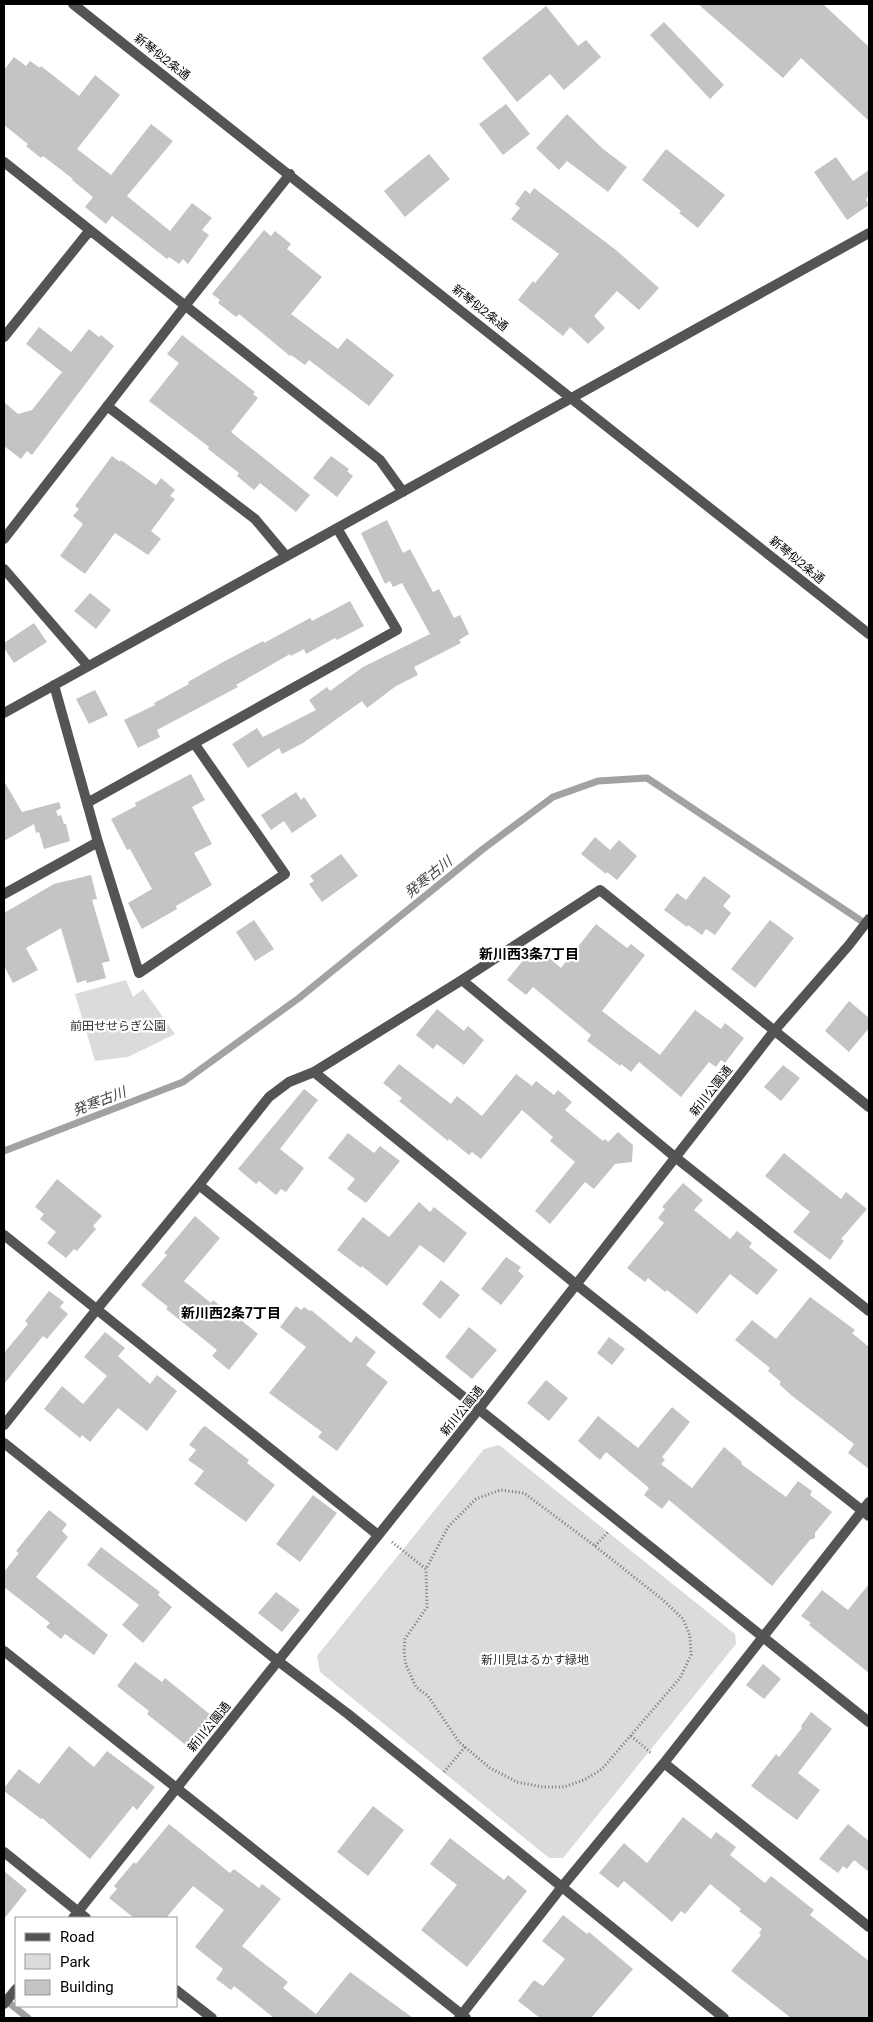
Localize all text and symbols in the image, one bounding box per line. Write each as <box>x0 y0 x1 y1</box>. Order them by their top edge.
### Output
street label: 新琴似2条通 <box>131 31 193 83</box>
street label: 新琴似2条通 <box>449 282 511 334</box>
street label: 新琴似2条通 <box>767 534 827 586</box>
water label: 発寒古川 <box>401 852 456 901</box>
district label: 新川西3条7丁目 <box>479 946 579 962</box>
park label: 前田せせらぎ公園 <box>70 1019 166 1033</box>
street label: 新川公園通 <box>687 1063 735 1119</box>
water label: 発寒古川 <box>70 1083 130 1119</box>
district label: 新川西2条7丁目 <box>181 1305 281 1321</box>
street label: 新川公園通 <box>438 1383 486 1439</box>
park label: 新川見はるかす緑地 <box>481 1653 589 1667</box>
street label: 新川公園通 <box>185 1699 233 1755</box>
legend <box>15 1917 178 2007</box>
text: Road <box>60 1928 94 1946</box>
text: Park <box>60 1953 91 1971</box>
text: Building <box>60 1978 114 1996</box>

